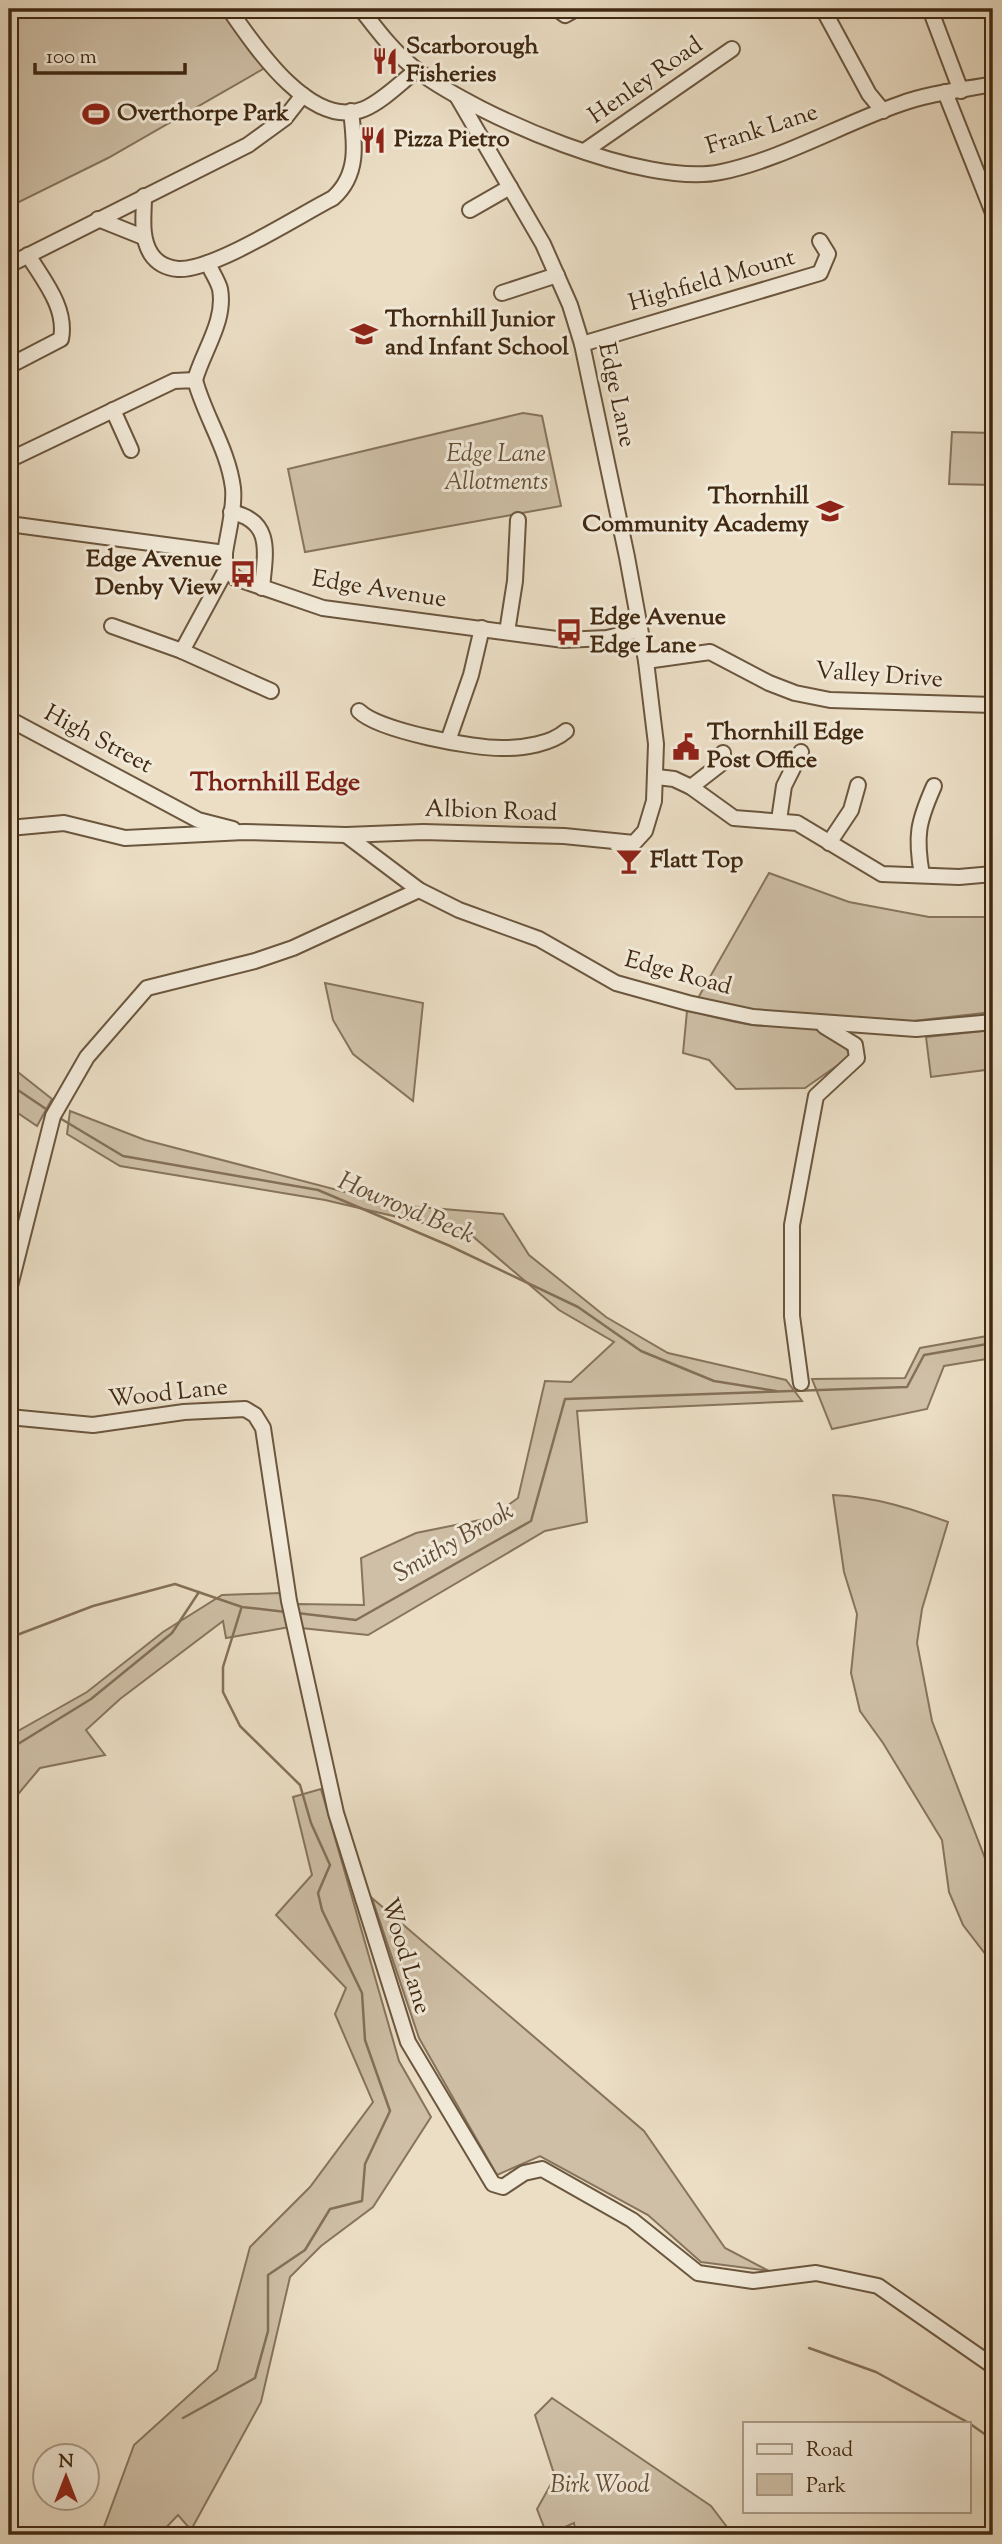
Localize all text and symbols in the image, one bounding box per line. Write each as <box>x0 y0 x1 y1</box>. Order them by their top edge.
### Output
street label: Henley Road <box>582 29 710 133</box>
place label: Scarborough Fisheries <box>406 30 540 92</box>
scale bar <box>35 32 186 76</box>
text: 100 m <box>46 43 97 73</box>
restaurant icon: Scarborough Fisheries <box>370 46 400 76</box>
street label: Frank Lane <box>702 96 822 164</box>
place label: Overthorpe Park <box>117 97 290 131</box>
sports icon: Overthorpe Park <box>81 99 111 129</box>
place label: Pizza Pietro <box>394 123 510 157</box>
restaurant icon: Pizza Pietro <box>358 125 388 155</box>
street label: Highfield Mount <box>625 241 799 321</box>
place label: Thornhill Junior and Infant School <box>385 303 569 365</box>
school or university icon: Thornhill Junior and Infant School <box>349 319 379 349</box>
street label: Edge Lane <box>588 339 644 451</box>
park label: Edge Lane Allotments <box>444 438 548 500</box>
place label: Thornhill Community Academy <box>582 480 809 542</box>
school or university icon: Thornhill Community Academy <box>815 496 845 526</box>
place label: Edge Avenue Denby View <box>86 543 222 605</box>
bus stop icon: Edge Avenue Denby View <box>228 559 258 589</box>
street label: Edge Avenue <box>309 563 449 617</box>
place label: Edge Avenue Edge Lane <box>590 601 726 663</box>
bus stop icon: Edge Avenue Edge Lane <box>554 617 584 647</box>
street label: Valley Drive <box>814 655 944 697</box>
street label: High Street <box>38 697 158 783</box>
place label: Thornhill Edge Post Office <box>707 716 864 778</box>
public building icon: Thornhill Edge Post Office <box>671 732 701 762</box>
district label: Thornhill Edge <box>190 765 360 802</box>
street label: Albion Road <box>424 793 558 831</box>
place label: Flatt Top <box>650 844 743 878</box>
bar icon: Flatt Top <box>614 846 644 876</box>
street label: Edge Road <box>621 943 736 1005</box>
water label: Howroyd Beck <box>332 1164 480 1255</box>
street label: Wood Lane <box>107 1371 229 1417</box>
water label: Smithy Brook <box>387 1494 521 1592</box>
street label: Wood Lane <box>371 1894 439 2018</box>
legend <box>743 2422 970 2512</box>
text: Road <box>806 2436 853 2466</box>
north arrow <box>32 2442 102 2512</box>
text: N <box>58 2449 74 2476</box>
park label: Birk Wood <box>550 2469 650 2503</box>
text: Park <box>806 2472 847 2502</box>

